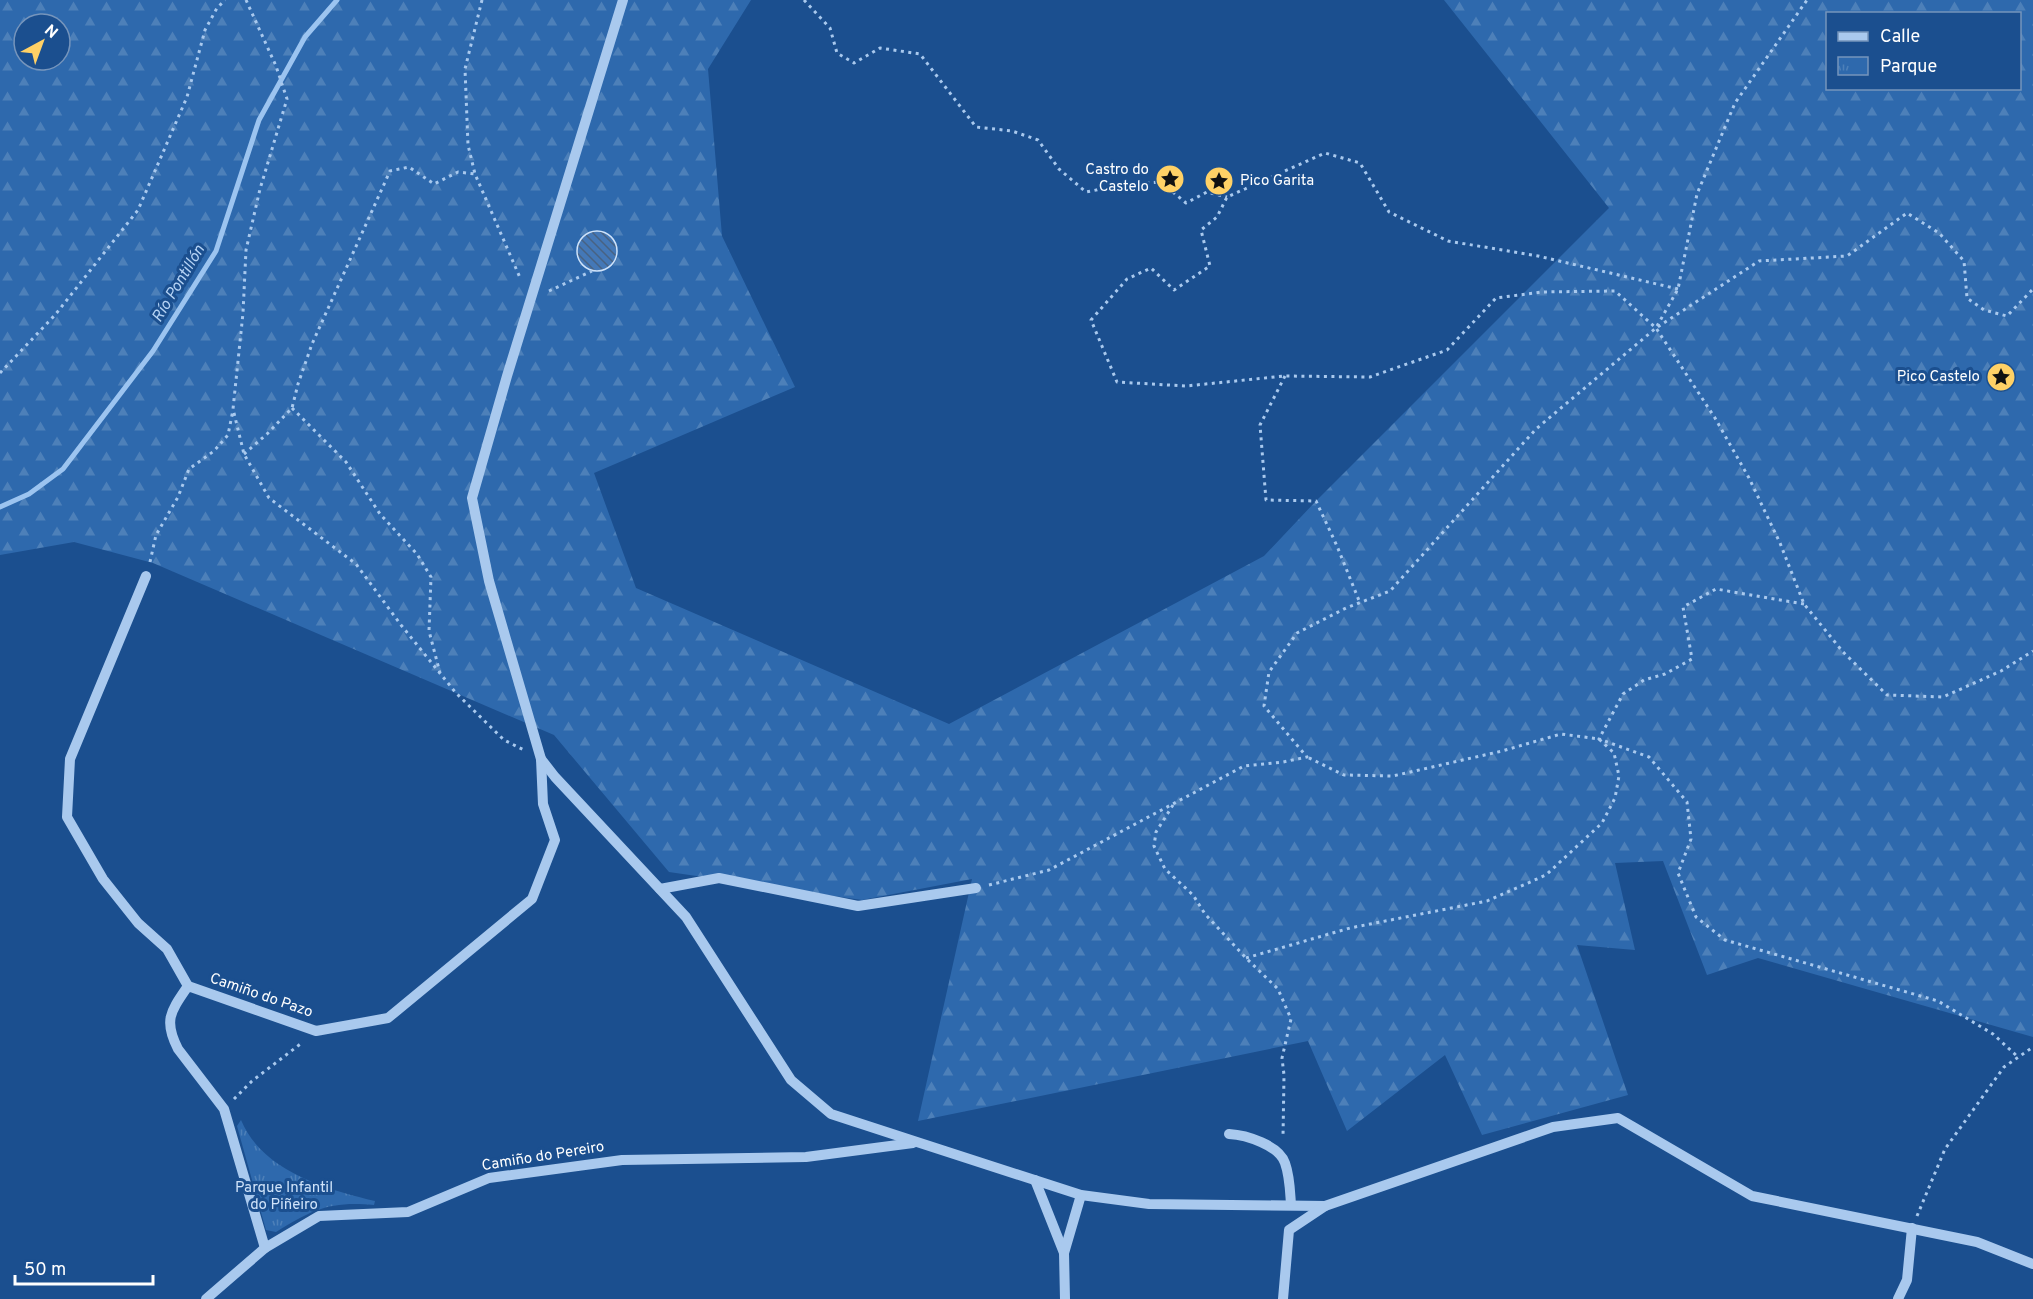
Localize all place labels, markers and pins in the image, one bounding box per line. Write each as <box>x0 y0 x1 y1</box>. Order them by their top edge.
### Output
place label: Castro do Castelo <box>1085 161 1149 197</box>
place icon: Castro do Castelo <box>1154 163 1186 195</box>
place icon: Pico Garita <box>1203 165 1235 197</box>
place label: Pico Garita <box>1240 172 1314 191</box>
place icon: Pico Castelo <box>1985 361 2017 393</box>
place label: Pico Castelo <box>1897 368 1980 387</box>

